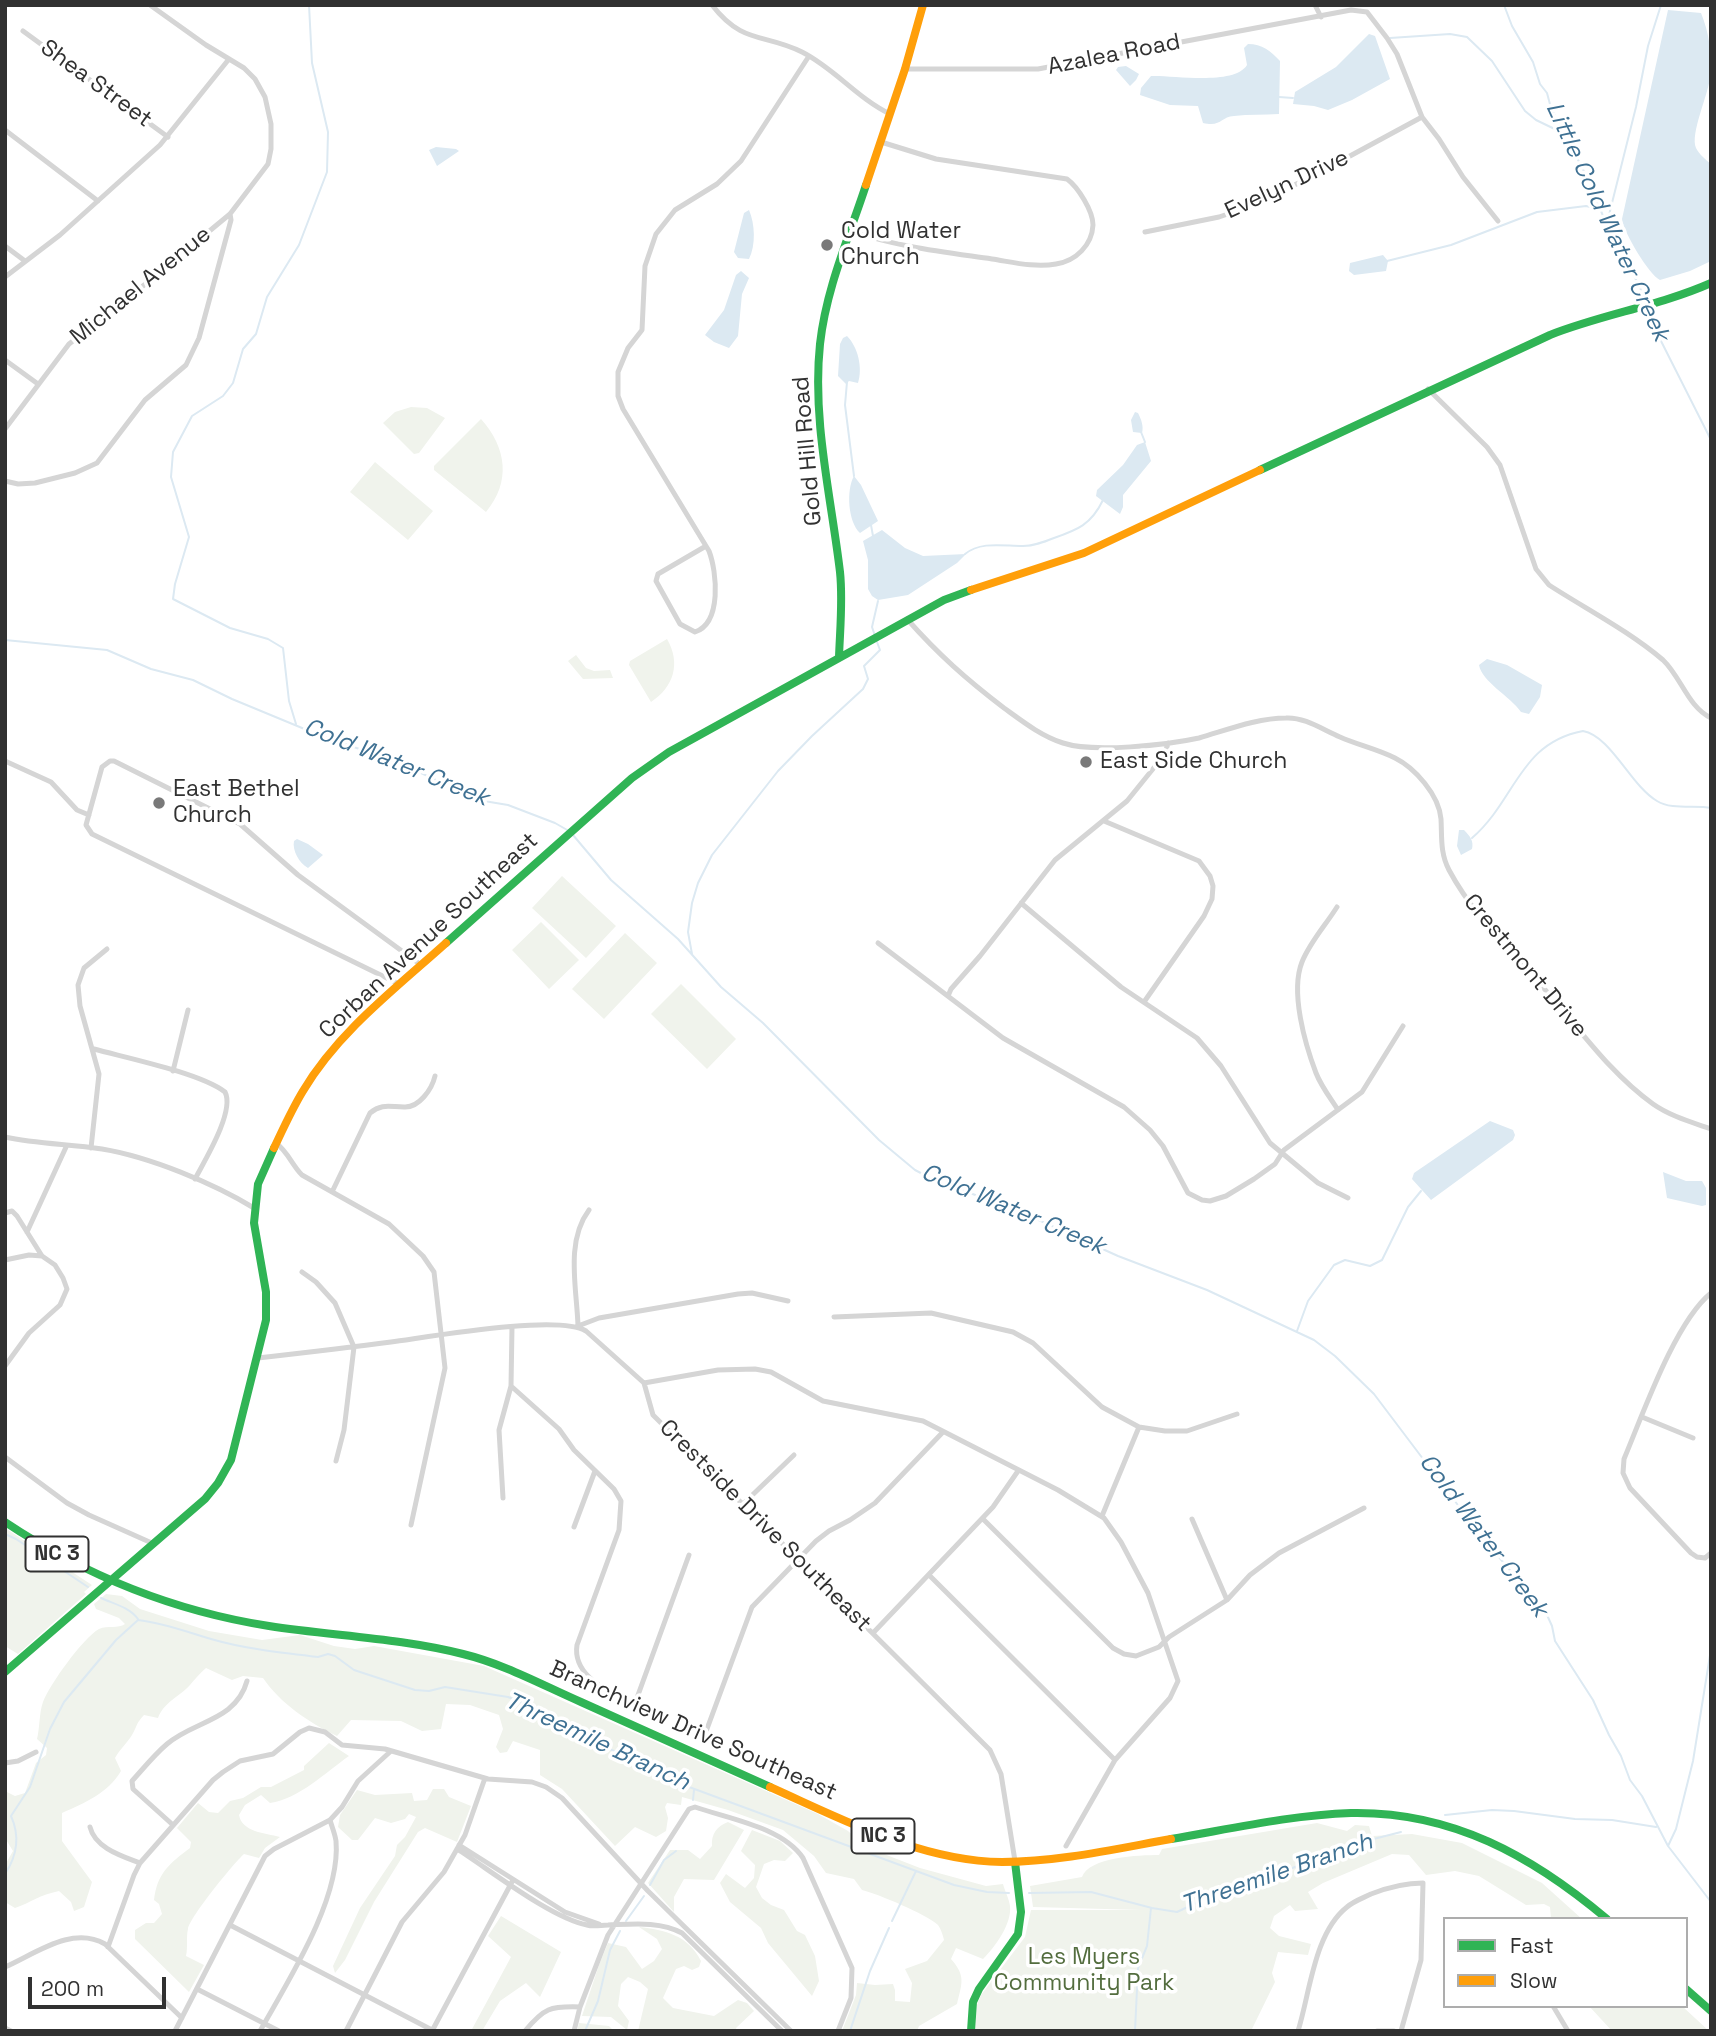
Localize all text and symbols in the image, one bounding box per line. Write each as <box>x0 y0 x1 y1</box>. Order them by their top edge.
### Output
street label: Azalea Road <box>1045 29 1183 81</box>
street label: Shea Street <box>35 34 157 134</box>
water label: Little Cold Water Creek <box>1539 98 1675 346</box>
street label: Evelyn Drive <box>1221 144 1353 226</box>
place label: Cold Water Church <box>841 218 961 272</box>
street label: Michael Avenue <box>65 221 217 351</box>
marker: Cold Water Church <box>819 237 835 253</box>
street label: Gold Hill Road <box>788 375 828 527</box>
water label: Cold Water Creek <box>299 713 493 813</box>
place label: East Side Church <box>1100 748 1287 776</box>
marker: East Side Church <box>1078 754 1094 770</box>
place label: East Bethel Church <box>173 776 300 830</box>
marker: East Bethel Church <box>151 795 167 811</box>
street label: Corban Avenue Southeast <box>314 827 544 1045</box>
street label: Crestmont Drive <box>1457 889 1593 1043</box>
water label: Cold Water Creek <box>917 1158 1109 1262</box>
street label: Crestside Drive Southeast <box>653 1414 877 1638</box>
water label: Cold Water Creek <box>1412 1449 1554 1623</box>
road number: NC 3 <box>25 1536 88 1572</box>
street label: Branchview Drive Southeast <box>545 1655 841 1807</box>
water label: Threemile Branch <box>500 1687 694 1797</box>
road number: NC 3 <box>852 1818 914 1854</box>
water label: Threemile Branch <box>1177 1828 1377 1920</box>
legend <box>1443 1917 1688 2008</box>
text: Fast <box>1510 1932 1554 1959</box>
park label: Les Myers Community Park <box>994 1944 1174 1998</box>
scale bar <box>32 1962 170 2006</box>
text: Slow <box>1510 1967 1558 1994</box>
text: 200 m <box>41 1975 104 2002</box>

